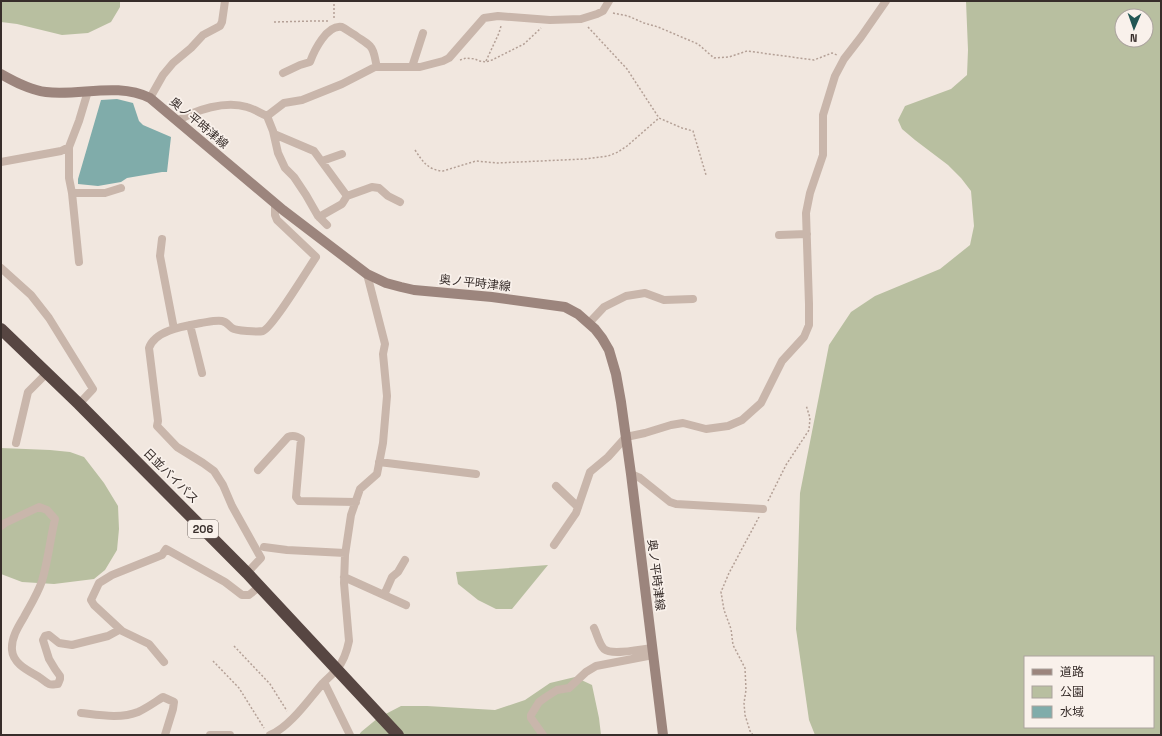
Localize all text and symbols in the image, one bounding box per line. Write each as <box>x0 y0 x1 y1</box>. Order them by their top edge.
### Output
north arrow <box>1114 8 1154 48</box>
text: N <box>1130 31 1138 45</box>
street label: 奥ノ平時津線 <box>166 94 232 152</box>
street label: 奥ノ平時津線 <box>438 271 512 295</box>
street label: 日並バイパス <box>140 445 202 507</box>
road number: 206 <box>188 520 218 538</box>
street label: 奥ノ平時津線 <box>644 538 668 612</box>
legend <box>1024 656 1154 728</box>
text: 道路 <box>1060 664 1084 680</box>
text: 公園 <box>1060 684 1084 700</box>
text: 水域 <box>1060 704 1084 720</box>

